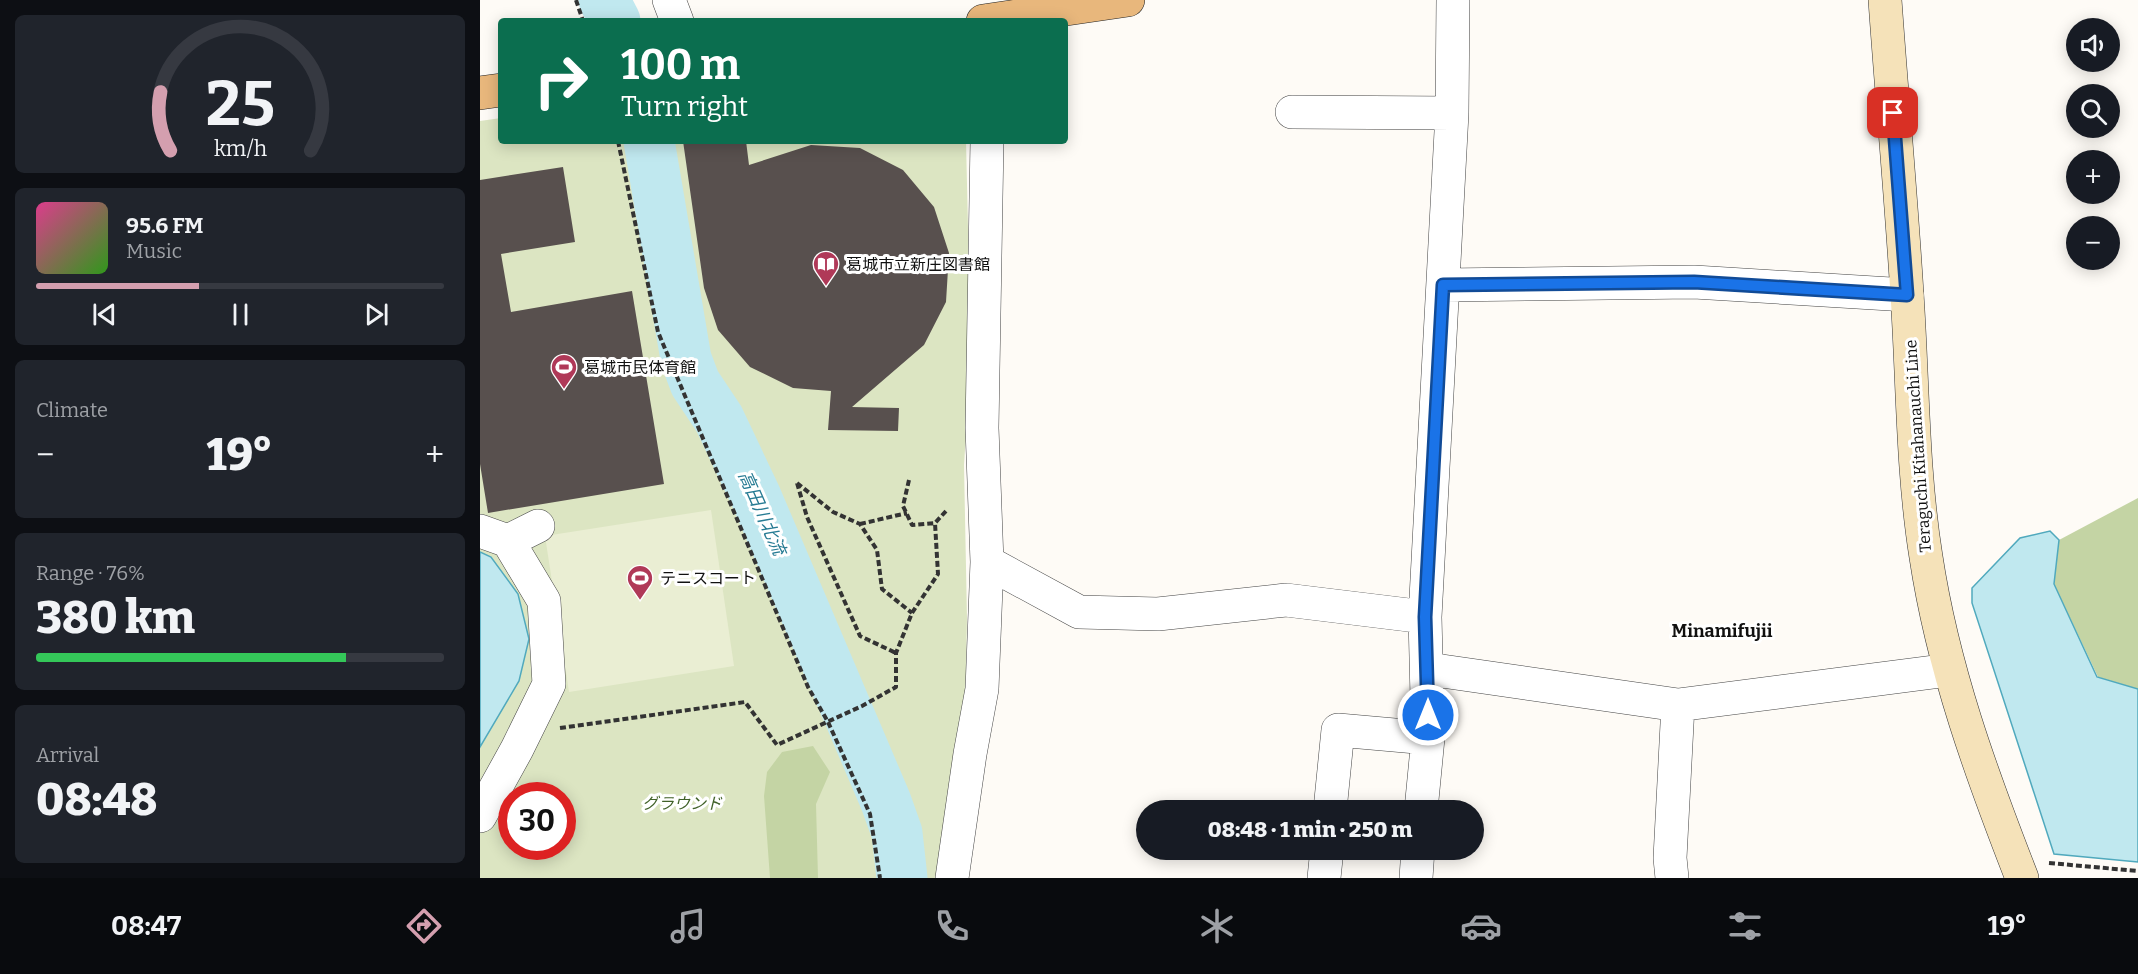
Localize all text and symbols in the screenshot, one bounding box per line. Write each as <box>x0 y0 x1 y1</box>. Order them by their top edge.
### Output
map controls <box>2066 18 2120 270</box>
button: sound <box>2066 18 2120 72</box>
text: 100 m <box>621 40 740 90</box>
icon: right <box>522 42 600 120</box>
text: 25 <box>205 67 275 142</box>
button: search <box>2066 84 2120 138</box>
pin <box>1867 87 1918 138</box>
text: Turn right <box>621 91 748 123</box>
icon: arrive <box>1876 96 1909 129</box>
text: km/h <box>213 136 267 162</box>
button: + <box>2066 150 2120 204</box>
text: 95.6 FM <box>126 212 203 239</box>
button: − <box>2066 216 2120 270</box>
text: Music <box>126 239 182 263</box>
library icon: 葛城市立新庄図書館 <box>811 249 841 287</box>
place label: 葛城市立新庄図書館 <box>846 255 990 274</box>
icon: previous <box>88 298 121 331</box>
icon: pause <box>224 298 257 331</box>
icon: next <box>360 298 393 331</box>
street label: Teraguchi Kitahanauchi Line <box>1901 339 1935 553</box>
sports icon: 葛城市民体育館 <box>549 352 579 390</box>
place label: 葛城市民体育館 <box>584 358 696 377</box>
text: Climate <box>36 398 108 422</box>
text: 19° <box>207 428 273 482</box>
text: − <box>36 435 54 475</box>
text: + <box>425 435 444 475</box>
water label: 高田川北流 <box>734 467 792 561</box>
text: Range · 76% <box>36 561 145 585</box>
sports icon: テニスコート <box>625 563 655 601</box>
place label: テニスコート <box>660 569 756 588</box>
text: 380 km <box>36 591 195 645</box>
district label: Minamifujii <box>1672 620 1773 642</box>
position arrow <box>1396 683 1460 747</box>
text: Arrival <box>36 743 99 767</box>
text: 08:48 <box>36 773 157 827</box>
speed limit sign: 30 <box>498 782 576 860</box>
park label: グラウンド <box>642 794 723 813</box>
text: 08:48 · 1 min · 250 m <box>1208 816 1412 843</box>
icon: directions <box>403 905 445 947</box>
icon: music <box>667 905 709 947</box>
icon: phone <box>931 905 973 947</box>
icon: climate <box>1196 905 1238 947</box>
icon: car <box>1460 905 1502 947</box>
icon: filters <box>1724 905 1766 947</box>
text: 08:47 <box>111 910 181 942</box>
text: 19° <box>1988 910 2027 942</box>

